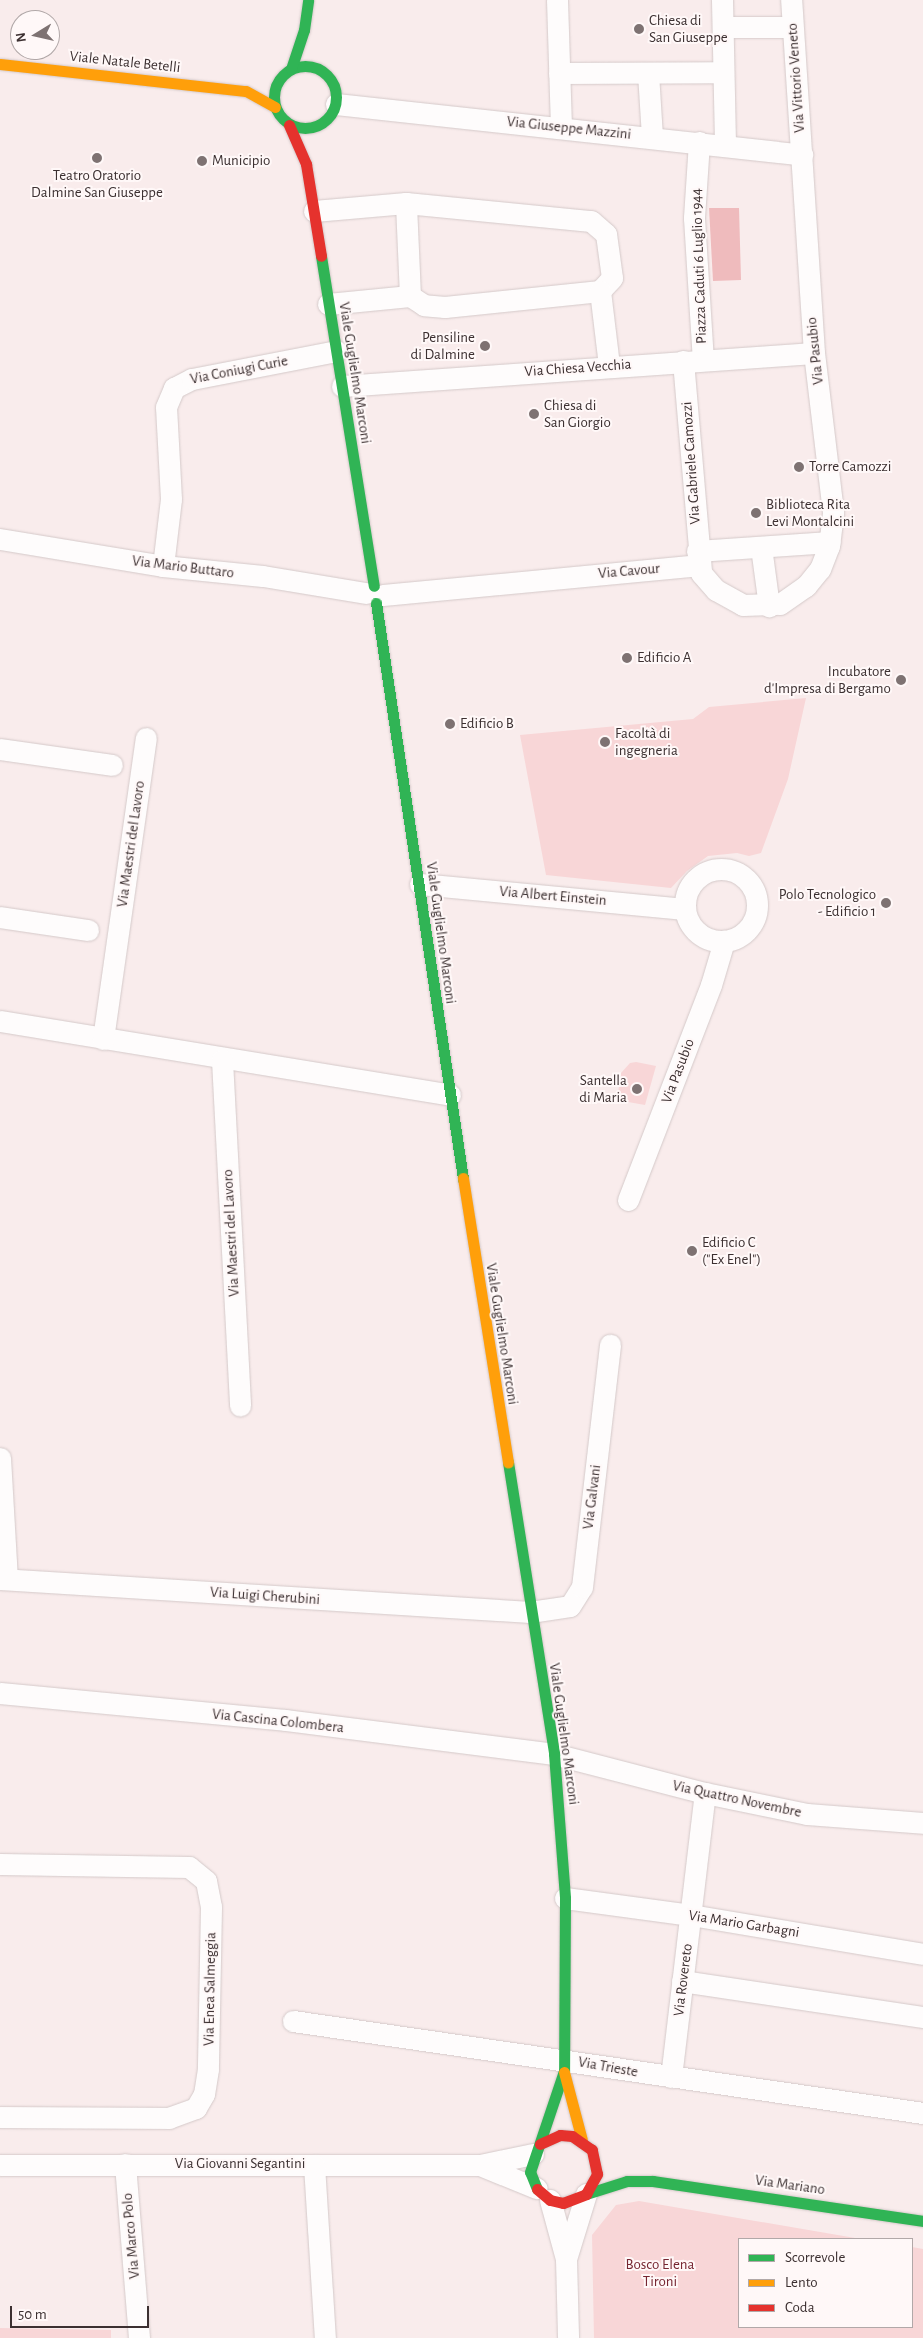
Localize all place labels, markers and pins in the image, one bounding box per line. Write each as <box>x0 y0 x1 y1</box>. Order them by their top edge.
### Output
place label: Chiesa di San Giuseppe <box>649 11 728 46</box>
marker: Chiesa di San Giuseppe <box>633 23 645 35</box>
marker: Teatro Oratorio Dalmine San Giuseppe <box>91 152 103 164</box>
place label: Municipio <box>212 152 270 170</box>
marker: Municipio <box>196 155 208 167</box>
place label: Teatro Oratorio Dalmine San Giuseppe <box>31 166 163 201</box>
place label: Pensiline di Dalmine <box>411 328 475 363</box>
marker: Pensiline di Dalmine <box>479 340 491 352</box>
place label: Chiesa di San Giorgio <box>544 396 611 431</box>
marker: Chiesa di San Giorgio <box>528 408 540 420</box>
place label: Torre Camozzi <box>809 458 891 476</box>
marker: Torre Camozzi <box>793 461 805 473</box>
place label: Biblioteca Rita Levi Montalcini <box>766 495 854 530</box>
marker: Biblioteca Rita Levi Montalcini <box>750 507 762 519</box>
place label: Edificio A <box>637 649 691 667</box>
marker: Edificio A <box>621 652 633 664</box>
place label: Incubatore d'Impresa di Bergamo <box>764 662 891 697</box>
marker: Incubatore d'Impresa di Bergamo <box>895 674 907 686</box>
place label: Edificio B <box>460 715 514 733</box>
marker: Edificio B <box>444 718 456 730</box>
place label: Facoltà di ingegneria <box>615 724 678 759</box>
marker: Facoltà di ingegneria <box>599 736 611 748</box>
place label: Polo Tecnologico - Edificio 1 <box>779 885 876 920</box>
marker: Polo Tecnologico - Edificio 1 <box>880 897 892 909</box>
place label: Santella di Maria <box>579 1071 627 1106</box>
marker: Santella di Maria <box>631 1083 643 1095</box>
place label: Edificio C ("Ex Enel") <box>702 1233 761 1268</box>
marker: Edificio C ("Ex Enel") <box>686 1245 698 1257</box>

